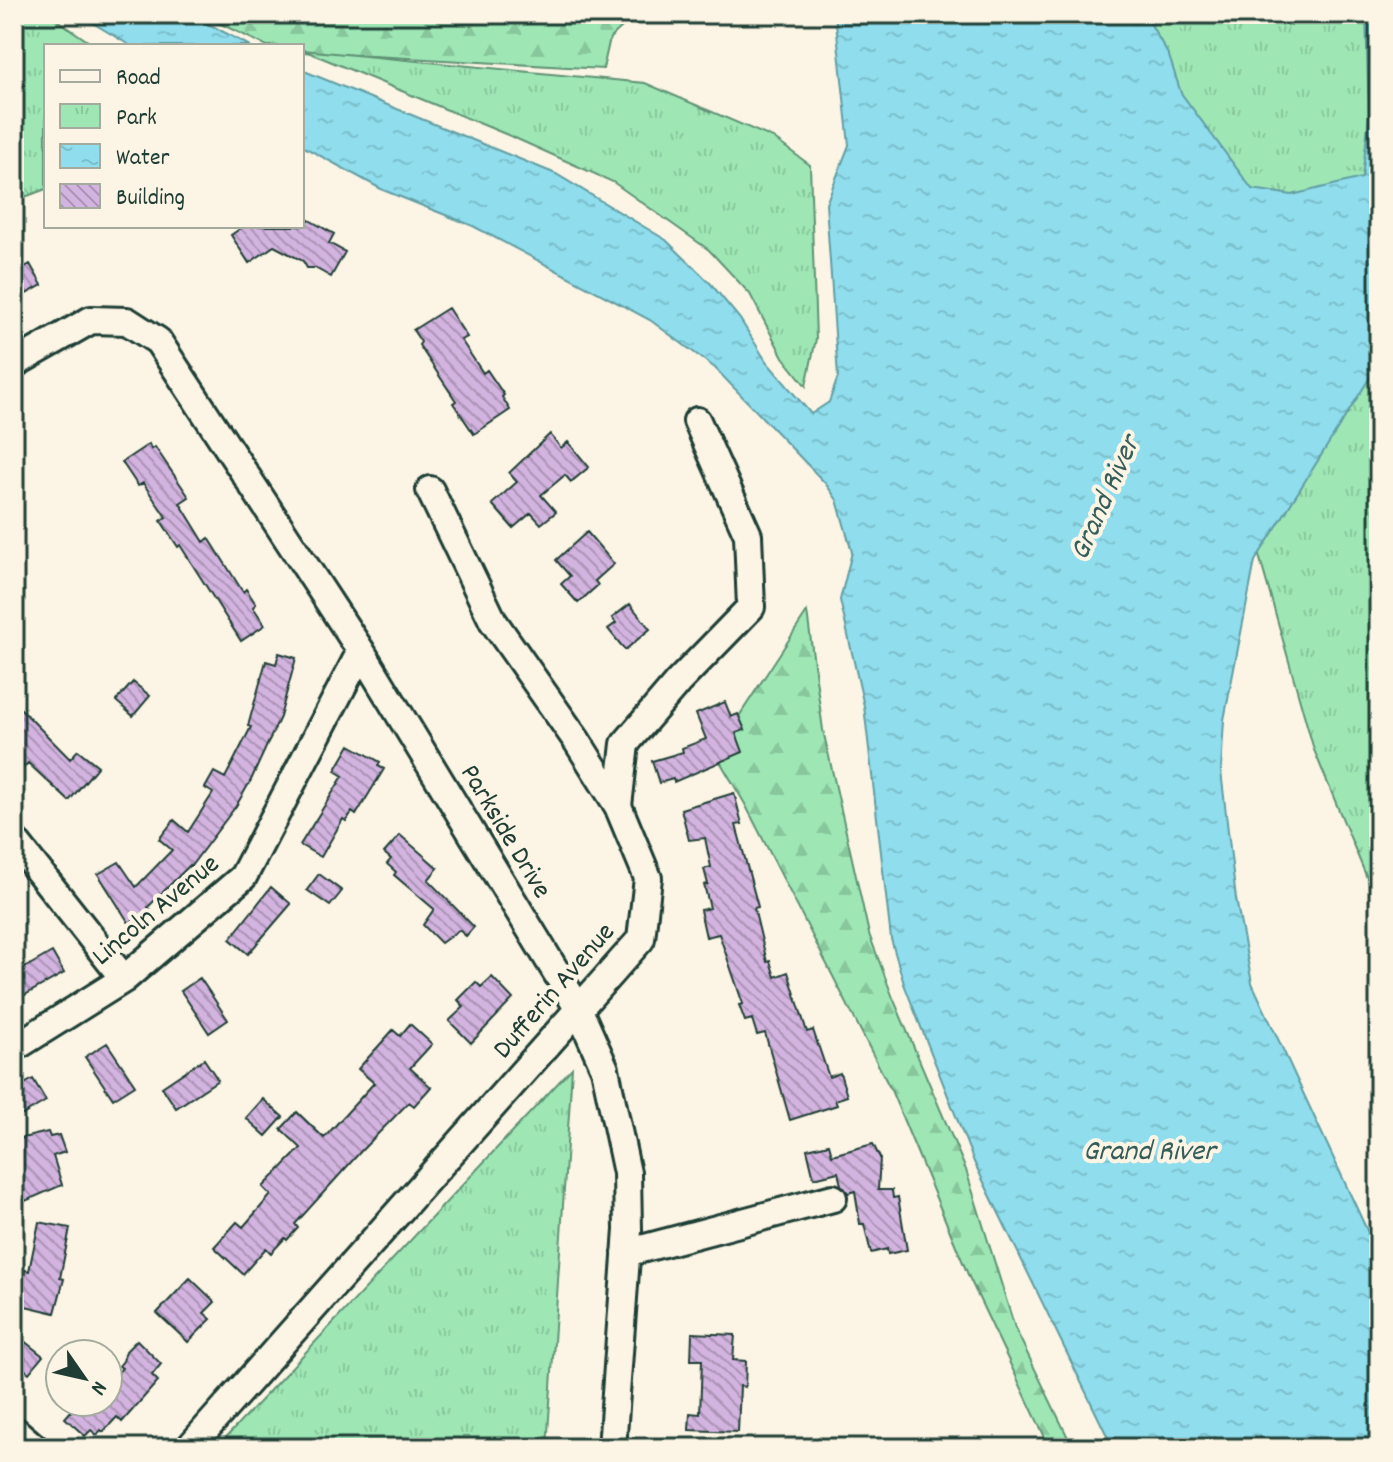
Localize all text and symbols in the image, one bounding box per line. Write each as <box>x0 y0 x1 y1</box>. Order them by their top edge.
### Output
legend <box>44 44 304 228</box>
text: Road <box>116 62 161 96</box>
text: Park <box>116 102 157 136</box>
text: Water <box>116 142 169 176</box>
text: Building <box>116 182 185 216</box>
water label: Grand River <box>1061 427 1155 568</box>
street label: Parkside Drive <box>448 758 560 907</box>
street label: Lincoln Avenue <box>85 846 230 977</box>
street label: Dufferin Avenue <box>485 915 626 1069</box>
water label: Grand River <box>1083 1132 1218 1175</box>
north arrow <box>44 1338 124 1418</box>
text: N <box>82 1374 114 1401</box>

